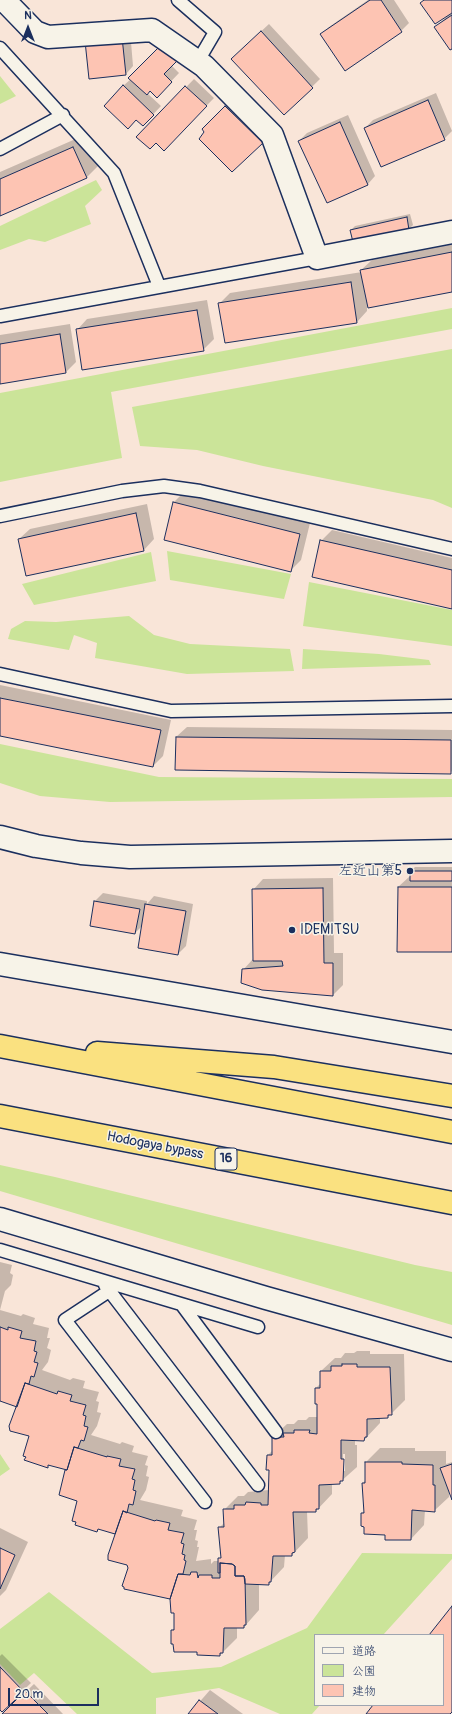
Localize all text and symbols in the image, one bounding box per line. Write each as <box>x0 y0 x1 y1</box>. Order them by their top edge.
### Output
north arrow <box>8 8 48 48</box>
text: N <box>24 9 32 22</box>
place label: 左近山第5 <box>338 863 402 879</box>
marker: 左近山第5 <box>405 866 415 876</box>
place label: IDEMITSU <box>300 922 359 938</box>
marker: IDEMITSU <box>287 925 297 935</box>
street label: Hodogaya bypass <box>105 1128 205 1164</box>
road number: 16 <box>215 1148 237 1170</box>
legend <box>314 1634 444 1706</box>
text: 道路 <box>352 1644 376 1659</box>
text: 公園 <box>352 1664 376 1679</box>
scale bar <box>10 1680 101 1706</box>
text: 建物 <box>352 1684 376 1699</box>
text: 20 m <box>15 1687 43 1702</box>

